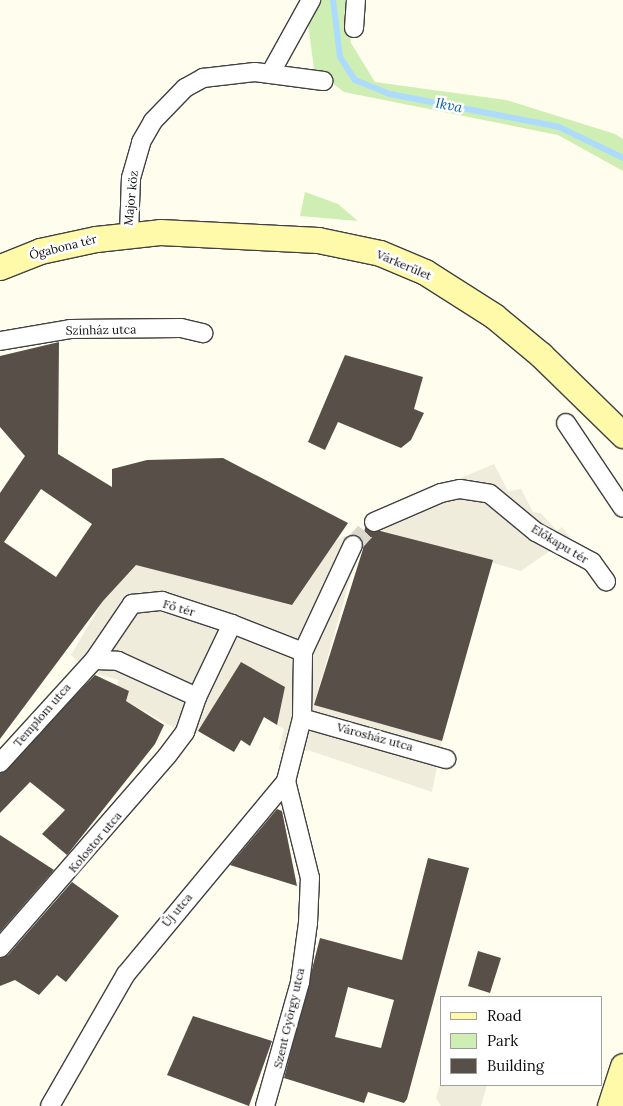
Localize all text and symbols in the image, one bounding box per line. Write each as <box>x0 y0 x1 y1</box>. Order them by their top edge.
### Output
water label: Ikva <box>434 94 464 116</box>
street label: Major köz <box>121 170 141 226</box>
street label: Ógabona tér <box>28 232 98 262</box>
street label: Várkerület <box>374 247 434 283</box>
street label: Színház utca <box>66 322 136 338</box>
street label: Előkapu tér <box>529 521 591 567</box>
street label: Fő tér <box>161 597 197 619</box>
street label: Templom utca <box>10 680 74 750</box>
street label: Városház utca <box>335 720 415 754</box>
street label: Kolostor utca <box>65 809 125 875</box>
street label: Új utca <box>159 890 195 930</box>
street label: Szent György utca <box>270 966 308 1070</box>
legend <box>440 996 603 1086</box>
text: Road <box>487 1006 522 1025</box>
text: Park <box>487 1031 518 1050</box>
text: Building <box>487 1056 544 1075</box>

